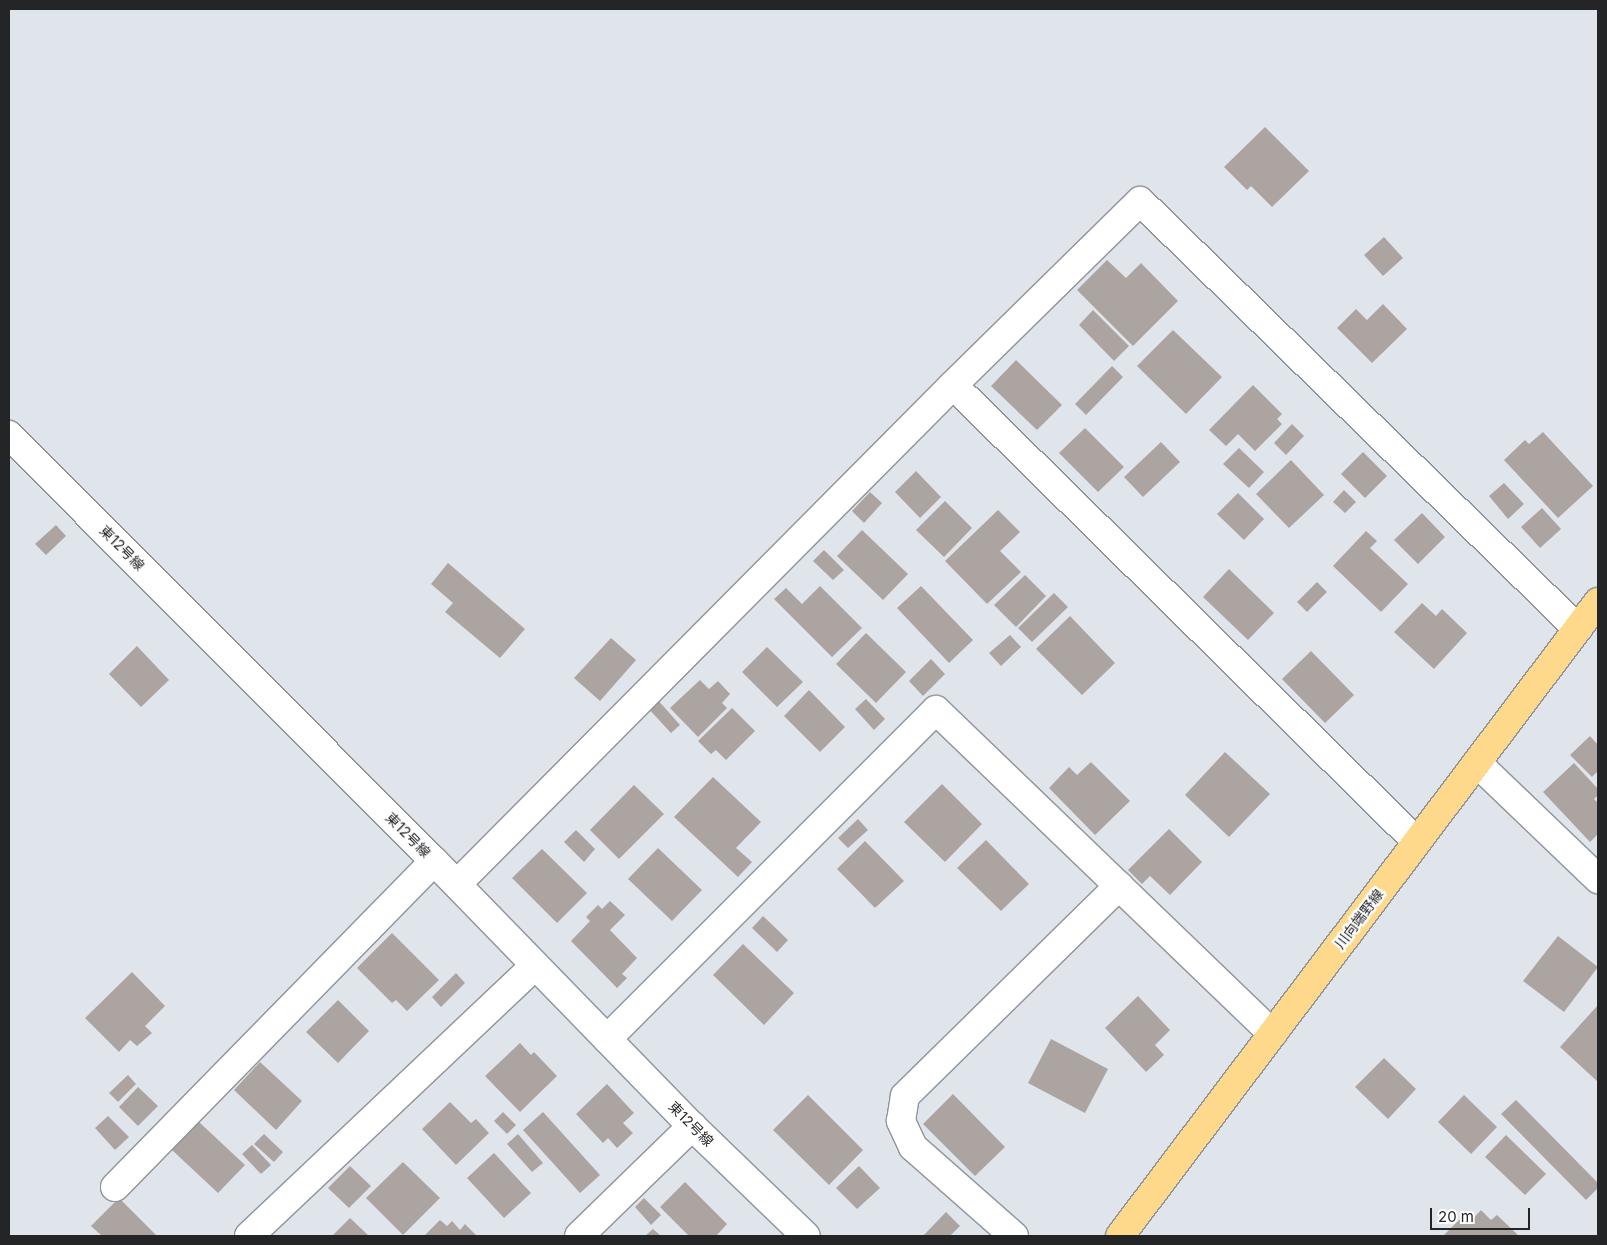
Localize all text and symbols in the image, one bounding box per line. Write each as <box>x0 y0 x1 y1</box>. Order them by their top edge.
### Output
street label: 東12号線 <box>96 522 148 574</box>
street label: 東12号線 <box>382 809 434 861</box>
street label: 川向端野線 <box>1331 886 1387 952</box>
street label: 東12号線 <box>665 1098 717 1150</box>
scale bar <box>1432 1198 1532 1230</box>
text: 20 m <box>1438 1207 1474 1226</box>

